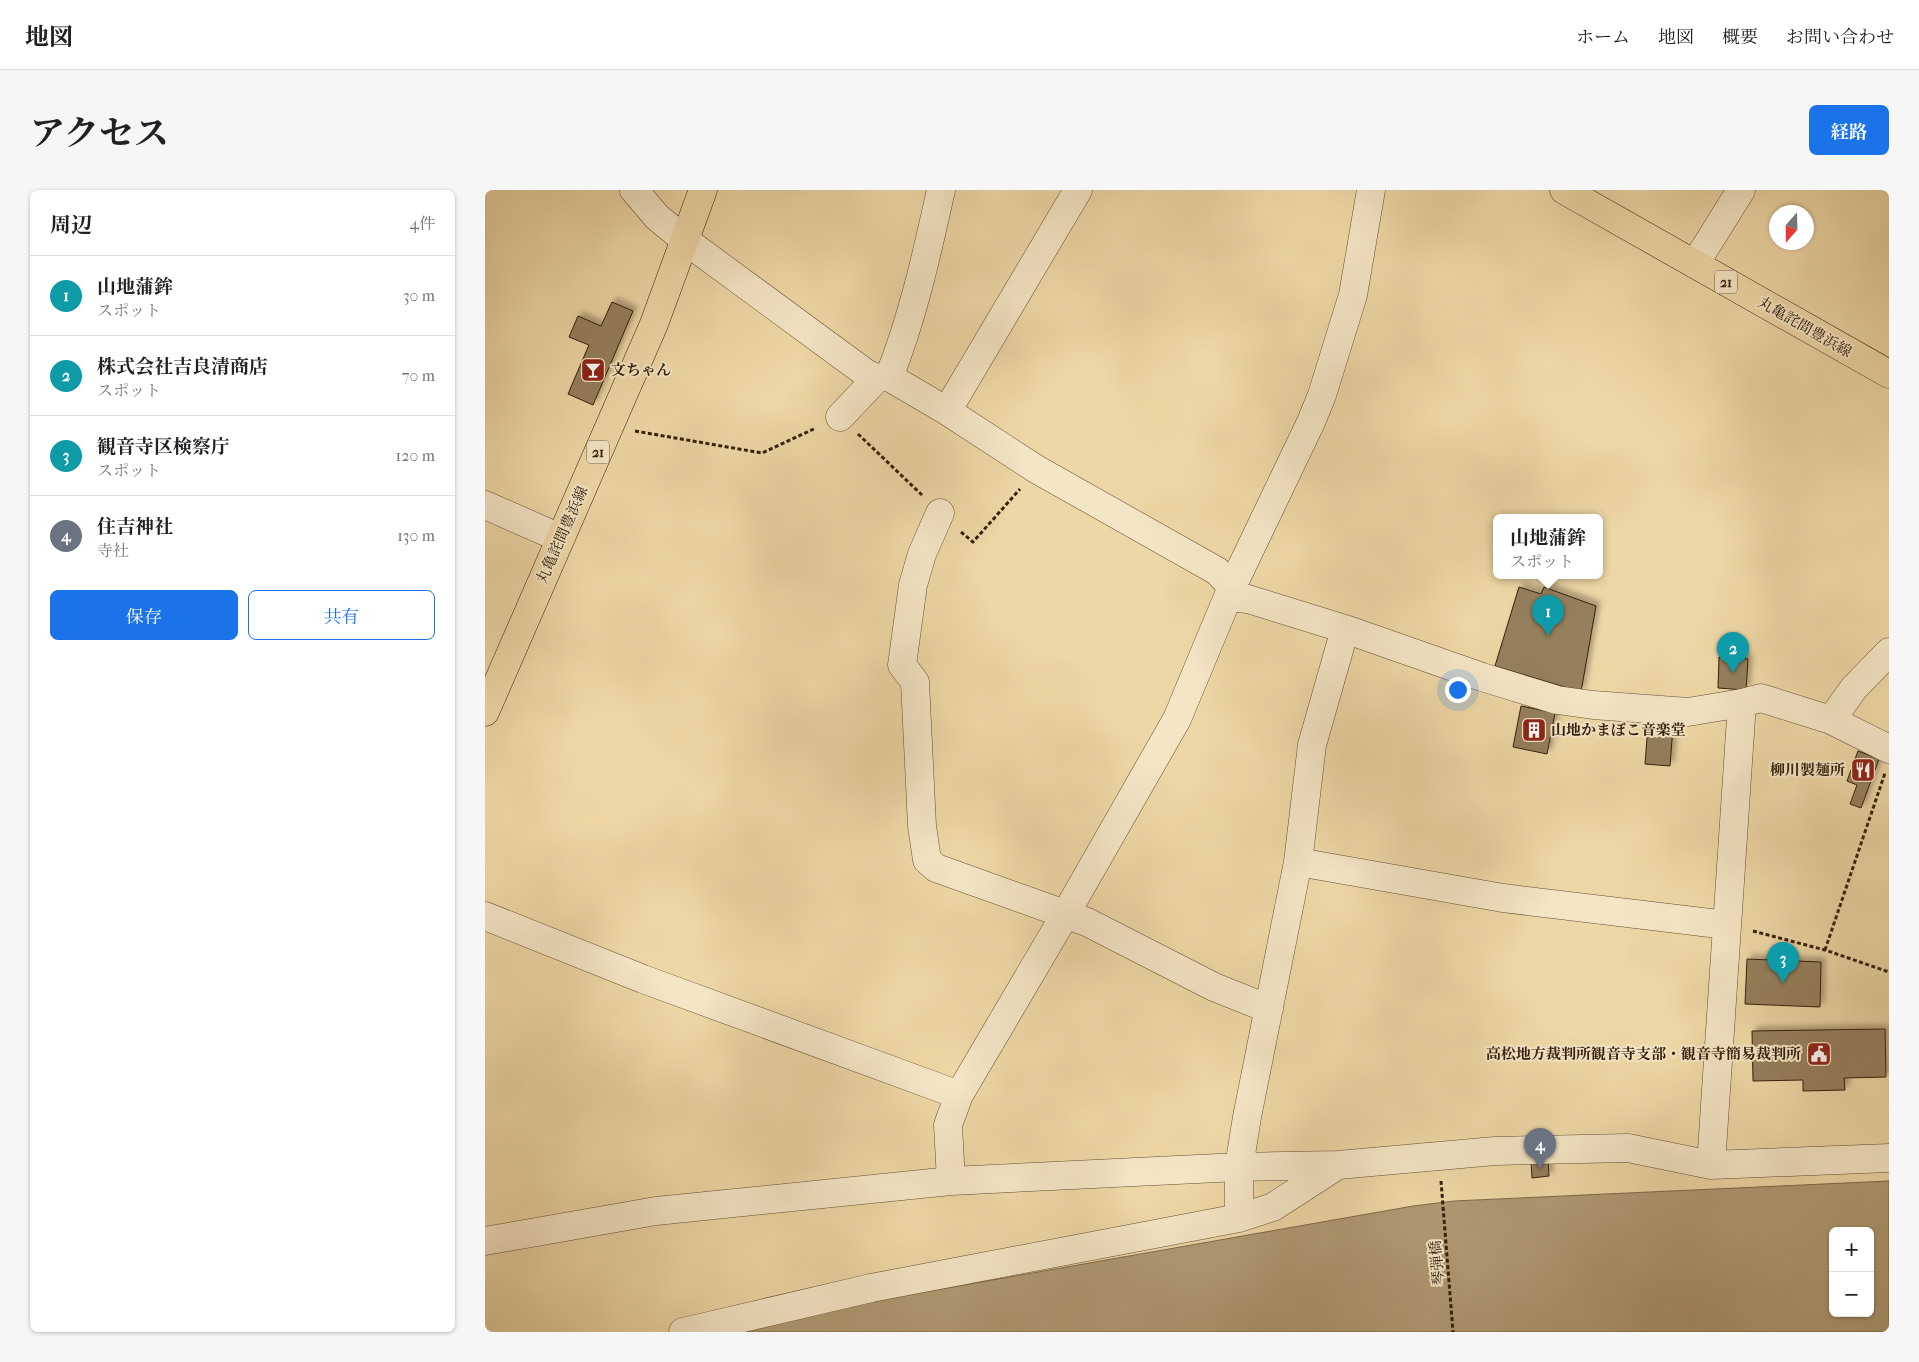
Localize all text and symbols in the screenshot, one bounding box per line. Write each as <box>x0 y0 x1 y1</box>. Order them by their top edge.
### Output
text: 地図 <box>25 23 73 51</box>
text: ホーム <box>1576 27 1630 48</box>
text: 地図 <box>1658 27 1694 48</box>
text: 概要 <box>1722 27 1758 48</box>
text: お問い合わせ <box>1786 27 1894 48</box>
button: 経路 <box>1809 105 1889 155</box>
text: アクセス <box>30 113 169 154</box>
north arrow <box>1769 205 1814 250</box>
text: 周辺 <box>50 213 92 237</box>
text: 4件 <box>410 214 435 233</box>
road number: 21 <box>1715 270 1737 294</box>
text: 山地蒲鉾 <box>97 276 173 298</box>
text: 1 <box>63 286 69 305</box>
text: 30 m <box>403 286 435 305</box>
street label: 丸亀詫間豊浜線 <box>1755 293 1855 361</box>
text: スポット <box>97 301 161 320</box>
text: 株式会社吉良清商店 <box>97 356 268 378</box>
bar icon: 文ちゃん <box>580 357 606 383</box>
place label: 文ちゃん <box>611 361 671 379</box>
text: 2 <box>62 366 70 385</box>
text: 70 m <box>402 366 435 385</box>
text: スポット <box>97 381 161 400</box>
text: 観音寺区検察庁 <box>97 436 230 458</box>
road number: 21 <box>587 440 609 464</box>
text: 3 <box>63 446 69 465</box>
text: 120 m <box>396 446 435 465</box>
text: スポット <box>97 461 161 480</box>
street label: 丸亀詫間豊浜線 <box>532 483 592 587</box>
popup <box>1493 514 1603 579</box>
text: 住吉神社 <box>97 516 173 538</box>
text: 4 <box>61 526 71 545</box>
text: 130 m <box>397 526 435 545</box>
text: 山地蒲鉾 <box>1510 527 1586 549</box>
text: 寺社 <box>97 541 129 560</box>
text: スポット <box>1510 552 1574 571</box>
button: 保存 <box>50 590 238 640</box>
button: 共有 <box>248 590 435 640</box>
pin: 1 <box>1532 595 1564 636</box>
pin: 2 <box>1717 632 1749 673</box>
your location <box>1445 677 1471 703</box>
building icon: 山地かまぼこ音楽堂 <box>1521 717 1547 743</box>
place label: 山地かまぼこ音楽堂 <box>1551 721 1686 739</box>
restaurant icon: 柳川製麺所 <box>1850 757 1876 783</box>
place label: 柳川製麺所 <box>1770 761 1845 779</box>
pin: 3 <box>1767 942 1799 983</box>
public building icon: 高松地方裁判所観音寺支部・観音寺簡易裁判所 <box>1806 1041 1832 1067</box>
place label: 高松地方裁判所観音寺支部・観音寺簡易裁判所 <box>1486 1045 1801 1063</box>
pin: 4 <box>1524 1128 1556 1169</box>
map controls <box>1829 1227 1874 1317</box>
button: + <box>1829 1227 1874 1272</box>
street label: 琴弾橋 <box>1426 1240 1448 1286</box>
button: − <box>1829 1272 1874 1317</box>

